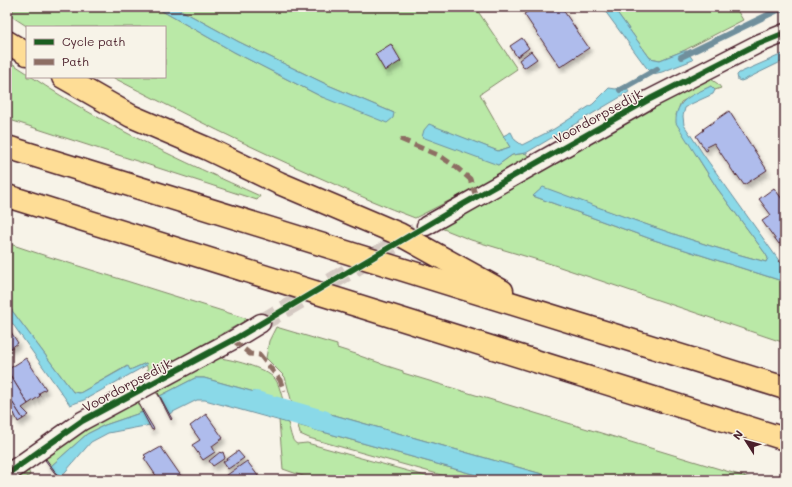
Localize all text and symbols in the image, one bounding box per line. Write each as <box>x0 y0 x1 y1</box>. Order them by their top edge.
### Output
legend <box>26 26 166 78</box>
text: Cycle path <box>62 33 125 49</box>
text: Path <box>62 53 89 69</box>
street label: Voordorpsedijk <box>550 84 645 147</box>
street label: Voordorpsedijk <box>79 354 174 415</box>
north arrow <box>726 421 766 461</box>
text: N <box>729 427 746 443</box>

